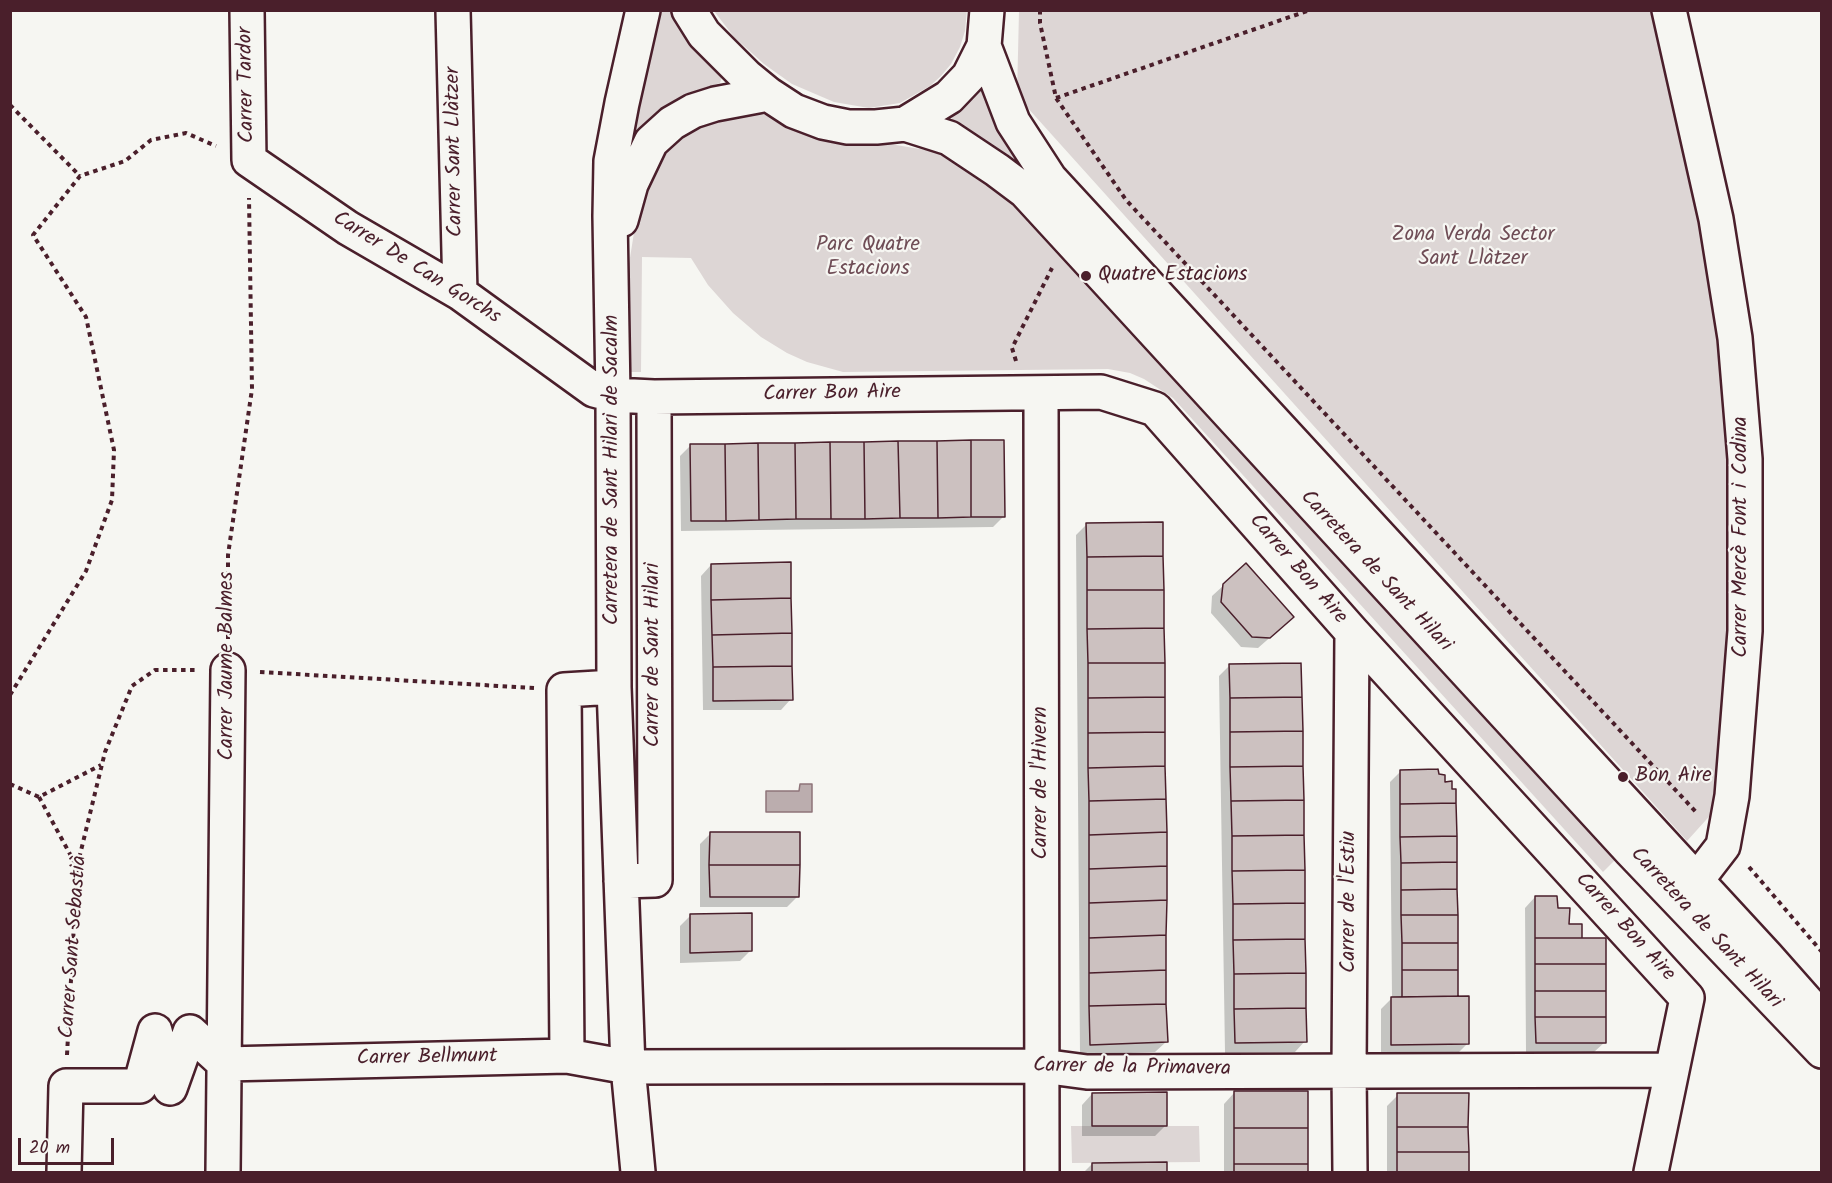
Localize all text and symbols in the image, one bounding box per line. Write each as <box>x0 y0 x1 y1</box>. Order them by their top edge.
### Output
street label: Carrer Tardor <box>234 27 262 143</box>
street label: Carrer Sant Llàtzer <box>442 67 470 237</box>
street label: Carrer De Can Gorchs <box>327 207 505 331</box>
park label: Zona Verda Sector Sant Llàtzer <box>1392 223 1554 273</box>
park label: Parc Quatre Estacions <box>816 233 920 283</box>
place label: Quatre Estacions <box>1098 263 1248 289</box>
marker: Quatre Estacions <box>1079 269 1093 283</box>
street label: Carretera de Sant Hilari de Sacalm <box>600 315 626 625</box>
street label: Carrer Bon Aire <box>763 381 901 409</box>
street label: Carrer Mercè Font i Codina <box>1729 416 1755 658</box>
street label: Carretera de Sant Hilari <box>1294 486 1456 658</box>
street label: Carrer Bon Aire <box>1242 510 1352 630</box>
street label: Carrer de Sant Hilari <box>641 563 667 747</box>
street label: Carrer Jaume Balmes <box>215 572 241 760</box>
street label: Carrer de l'Hivern <box>1029 706 1055 860</box>
place label: Bon Aire <box>1635 764 1712 790</box>
marker: Bon Aire <box>1616 770 1630 784</box>
street label: Carrer de l'Estiu <box>1337 831 1363 973</box>
street label: Carretera de Sant Hilari <box>1624 843 1786 1015</box>
street label: Carrer Sant Sebastià <box>56 855 94 1039</box>
street label: Carrer Bon Aire <box>1569 868 1679 988</box>
street label: Carrer Bellmunt <box>357 1045 497 1073</box>
street label: Carrer de la Primavera <box>1033 1055 1231 1083</box>
scale bar <box>21 1126 117 1164</box>
text: 20 m <box>29 1134 70 1163</box>

